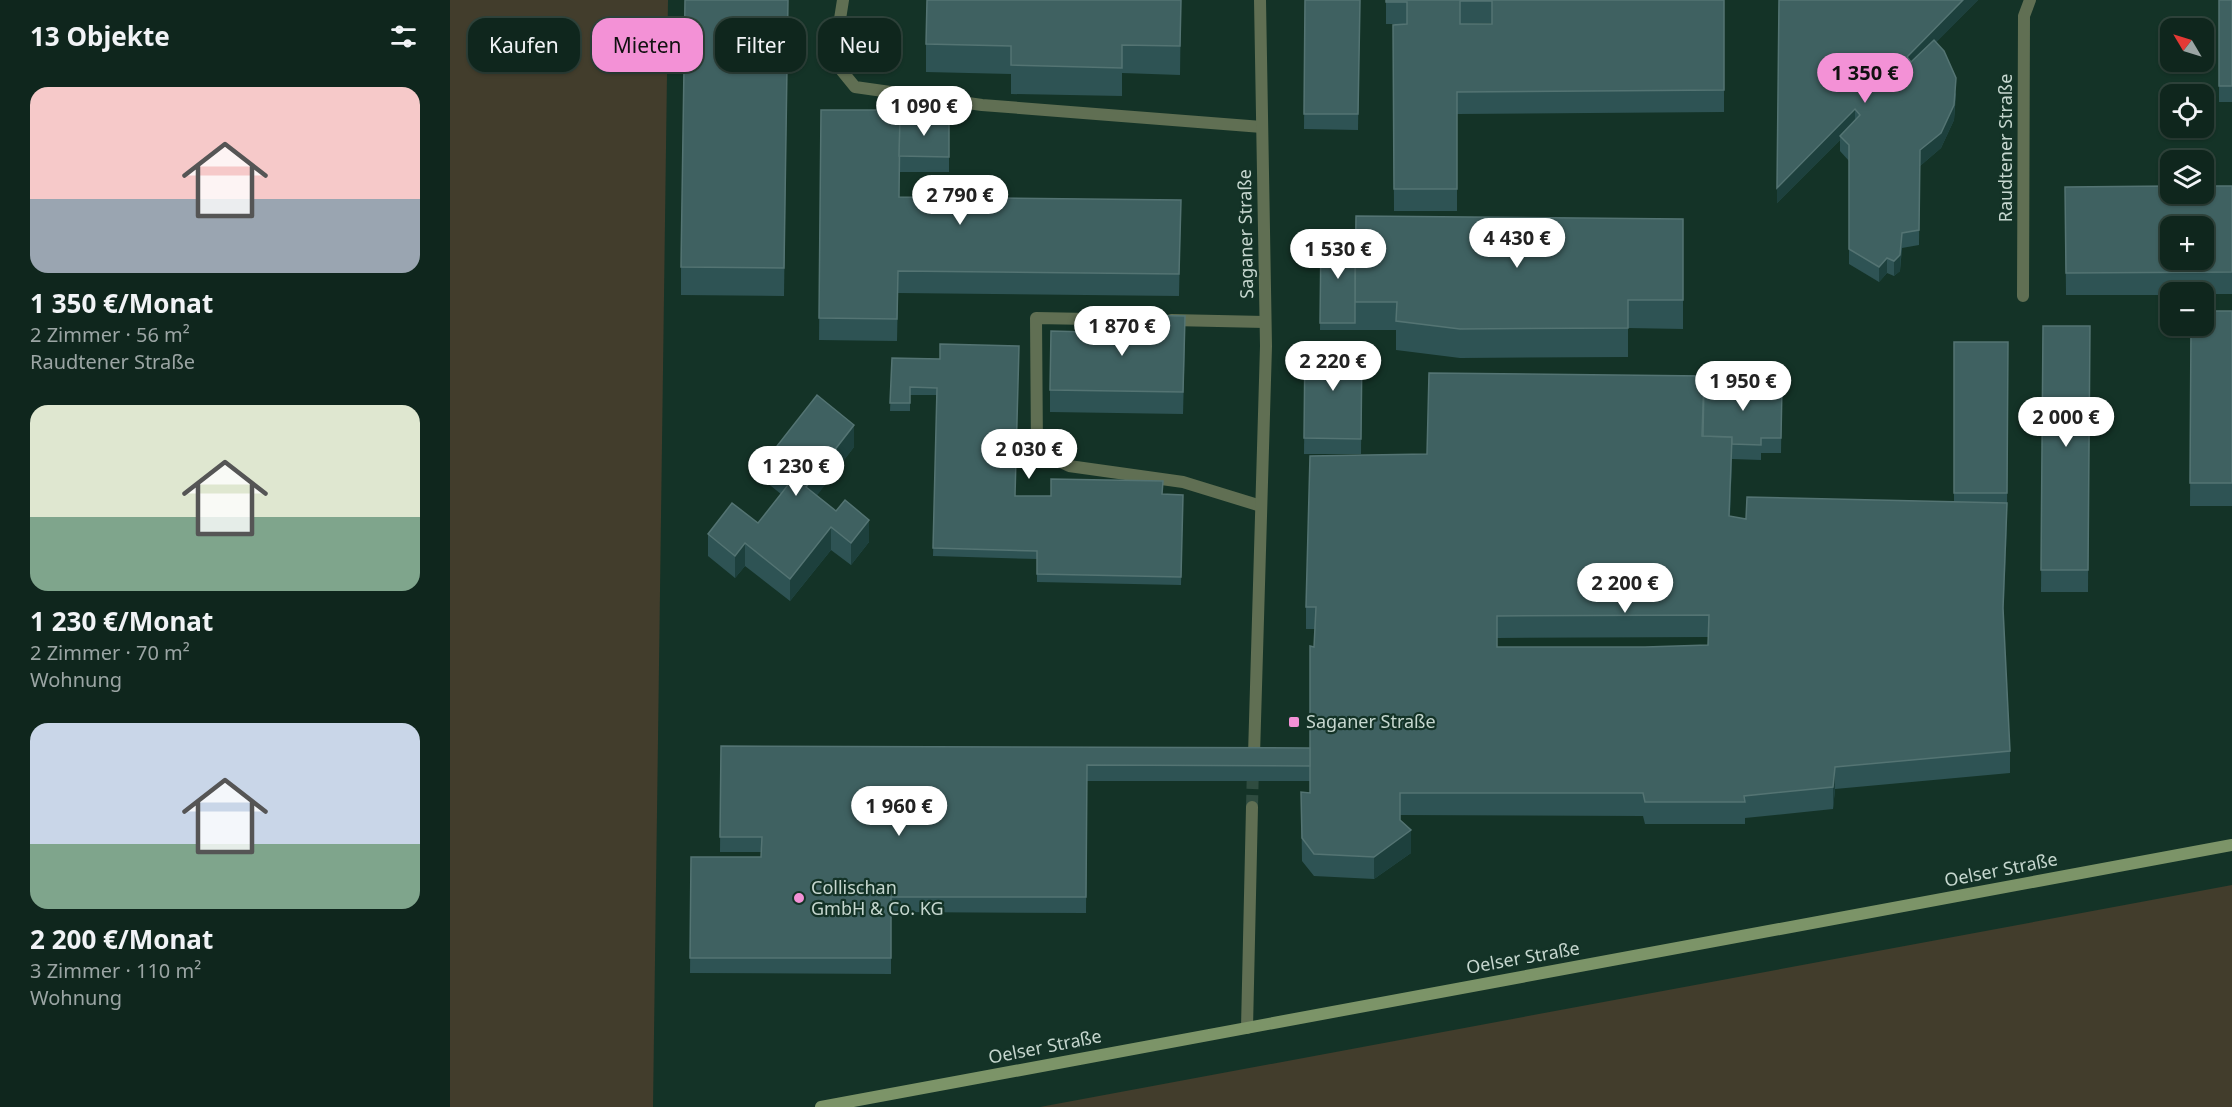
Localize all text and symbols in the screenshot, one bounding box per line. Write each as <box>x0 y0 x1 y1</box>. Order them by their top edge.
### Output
text: 13 Objekte <box>30 18 170 54</box>
chip: Kaufen <box>468 18 580 72</box>
chip: Mieten <box>592 18 703 72</box>
chip: Filter <box>715 18 806 72</box>
chip: Neu <box>818 18 901 72</box>
north arrow <box>2160 18 2214 72</box>
map controls <box>2160 18 2214 336</box>
icon: filters <box>387 20 420 53</box>
pin: 1 350 € <box>1810 53 1920 104</box>
text: 1 350 € <box>1831 59 1899 86</box>
street label: Raudtener Straße <box>1993 74 2017 222</box>
button: locate <box>2160 84 2214 138</box>
pin: 1 090 € <box>869 86 979 137</box>
text: 1 090 € <box>890 92 958 119</box>
icon: home <box>171 126 279 234</box>
button: layers <box>2160 150 2214 204</box>
street label: Saganer Straße <box>1232 169 1258 299</box>
pin: 2 790 € <box>905 175 1015 226</box>
text: 2 790 € <box>926 181 994 208</box>
button: + <box>2160 216 2214 270</box>
pin: 4 430 € <box>1462 218 1572 269</box>
text: 4 430 € <box>1483 224 1551 251</box>
pin: 1 530 € <box>1283 229 1393 280</box>
text: 1 530 € <box>1304 235 1372 262</box>
button: − <box>2160 282 2214 336</box>
text: 1 350 €/Monat <box>30 285 213 321</box>
pin: 1 870 € <box>1067 306 1177 357</box>
text: 1 870 € <box>1088 312 1156 339</box>
text: 2 Zimmer · 56 m² <box>30 321 190 348</box>
pin: 2 220 € <box>1278 341 1388 392</box>
text: 2 220 € <box>1299 347 1367 374</box>
text: Raudtener Straße <box>30 348 195 375</box>
pin: 1 950 € <box>1688 361 1798 412</box>
text: 1 950 € <box>1709 367 1777 394</box>
pin: 2 000 € <box>2011 397 2121 448</box>
text: 2 000 € <box>2032 403 2100 430</box>
pin: 2 030 € <box>974 429 1084 480</box>
text: 2 030 € <box>995 435 1063 462</box>
icon: home <box>171 444 279 552</box>
pin: 1 230 € <box>741 446 851 497</box>
text: 1 230 € <box>762 452 830 479</box>
pin: 2 200 € <box>1570 563 1680 614</box>
text: 2 200 € <box>1591 569 1659 596</box>
text: 1 230 €/Monat <box>30 603 213 639</box>
text: 2 Zimmer · 70 m² <box>30 639 190 666</box>
text: Wohnung <box>30 666 122 693</box>
place label: Saganer Straße <box>1306 709 1436 733</box>
marker: Saganer Straße <box>1287 715 1301 729</box>
icon: home <box>171 762 279 870</box>
pin: 1 960 € <box>844 786 954 837</box>
text: 1 960 € <box>865 792 933 819</box>
street label: Oelser Straße <box>1942 846 2059 892</box>
place label: Collischan GmbH & Co. KG <box>811 875 944 920</box>
marker: Collischan GmbH & Co. KG <box>792 891 806 905</box>
text: 2 200 €/Monat <box>30 921 213 957</box>
street label: Oelser Straße <box>1464 935 1581 979</box>
text: 3 Zimmer · 110 m² <box>30 957 201 984</box>
text: Wohnung <box>30 984 122 1011</box>
street label: Oelser Straße <box>986 1023 1103 1069</box>

